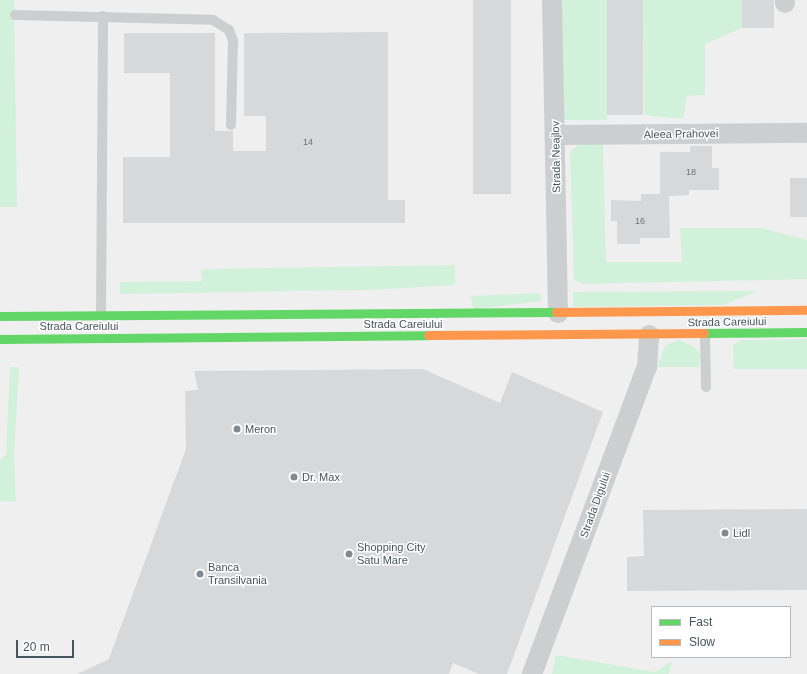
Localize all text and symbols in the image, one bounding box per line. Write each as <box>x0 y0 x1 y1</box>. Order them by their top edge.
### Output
street label: Strada Neajlov <box>549 121 563 193</box>
street label: Aleea Prahovei <box>644 127 718 141</box>
house number: 14 <box>303 137 313 147</box>
house number: 18 <box>686 167 696 177</box>
house number: 16 <box>635 216 645 226</box>
street label: Strada Careiului <box>687 315 767 329</box>
street label: Strada Careiului <box>364 317 442 331</box>
street label: Strada Careiului <box>40 319 118 333</box>
place label: Meron <box>245 422 276 436</box>
marker: Meron <box>232 424 242 434</box>
place label: Dr. Max <box>302 470 340 484</box>
street label: Strada Digului <box>577 470 613 540</box>
marker: Dr. Max <box>289 472 299 482</box>
place label: Lidl <box>733 526 750 540</box>
marker: Lidl <box>720 528 730 538</box>
place label: Shopping City Satu Mare <box>357 541 425 567</box>
marker: Shopping City Satu Mare <box>344 549 354 559</box>
place label: Banca Transilvania <box>208 561 267 587</box>
marker: Banca Transilvania <box>195 569 205 579</box>
legend <box>651 606 791 658</box>
text: Fast <box>689 615 712 629</box>
scale bar <box>18 632 76 658</box>
text: Slow <box>689 635 715 649</box>
text: 20 m <box>23 640 50 654</box>

